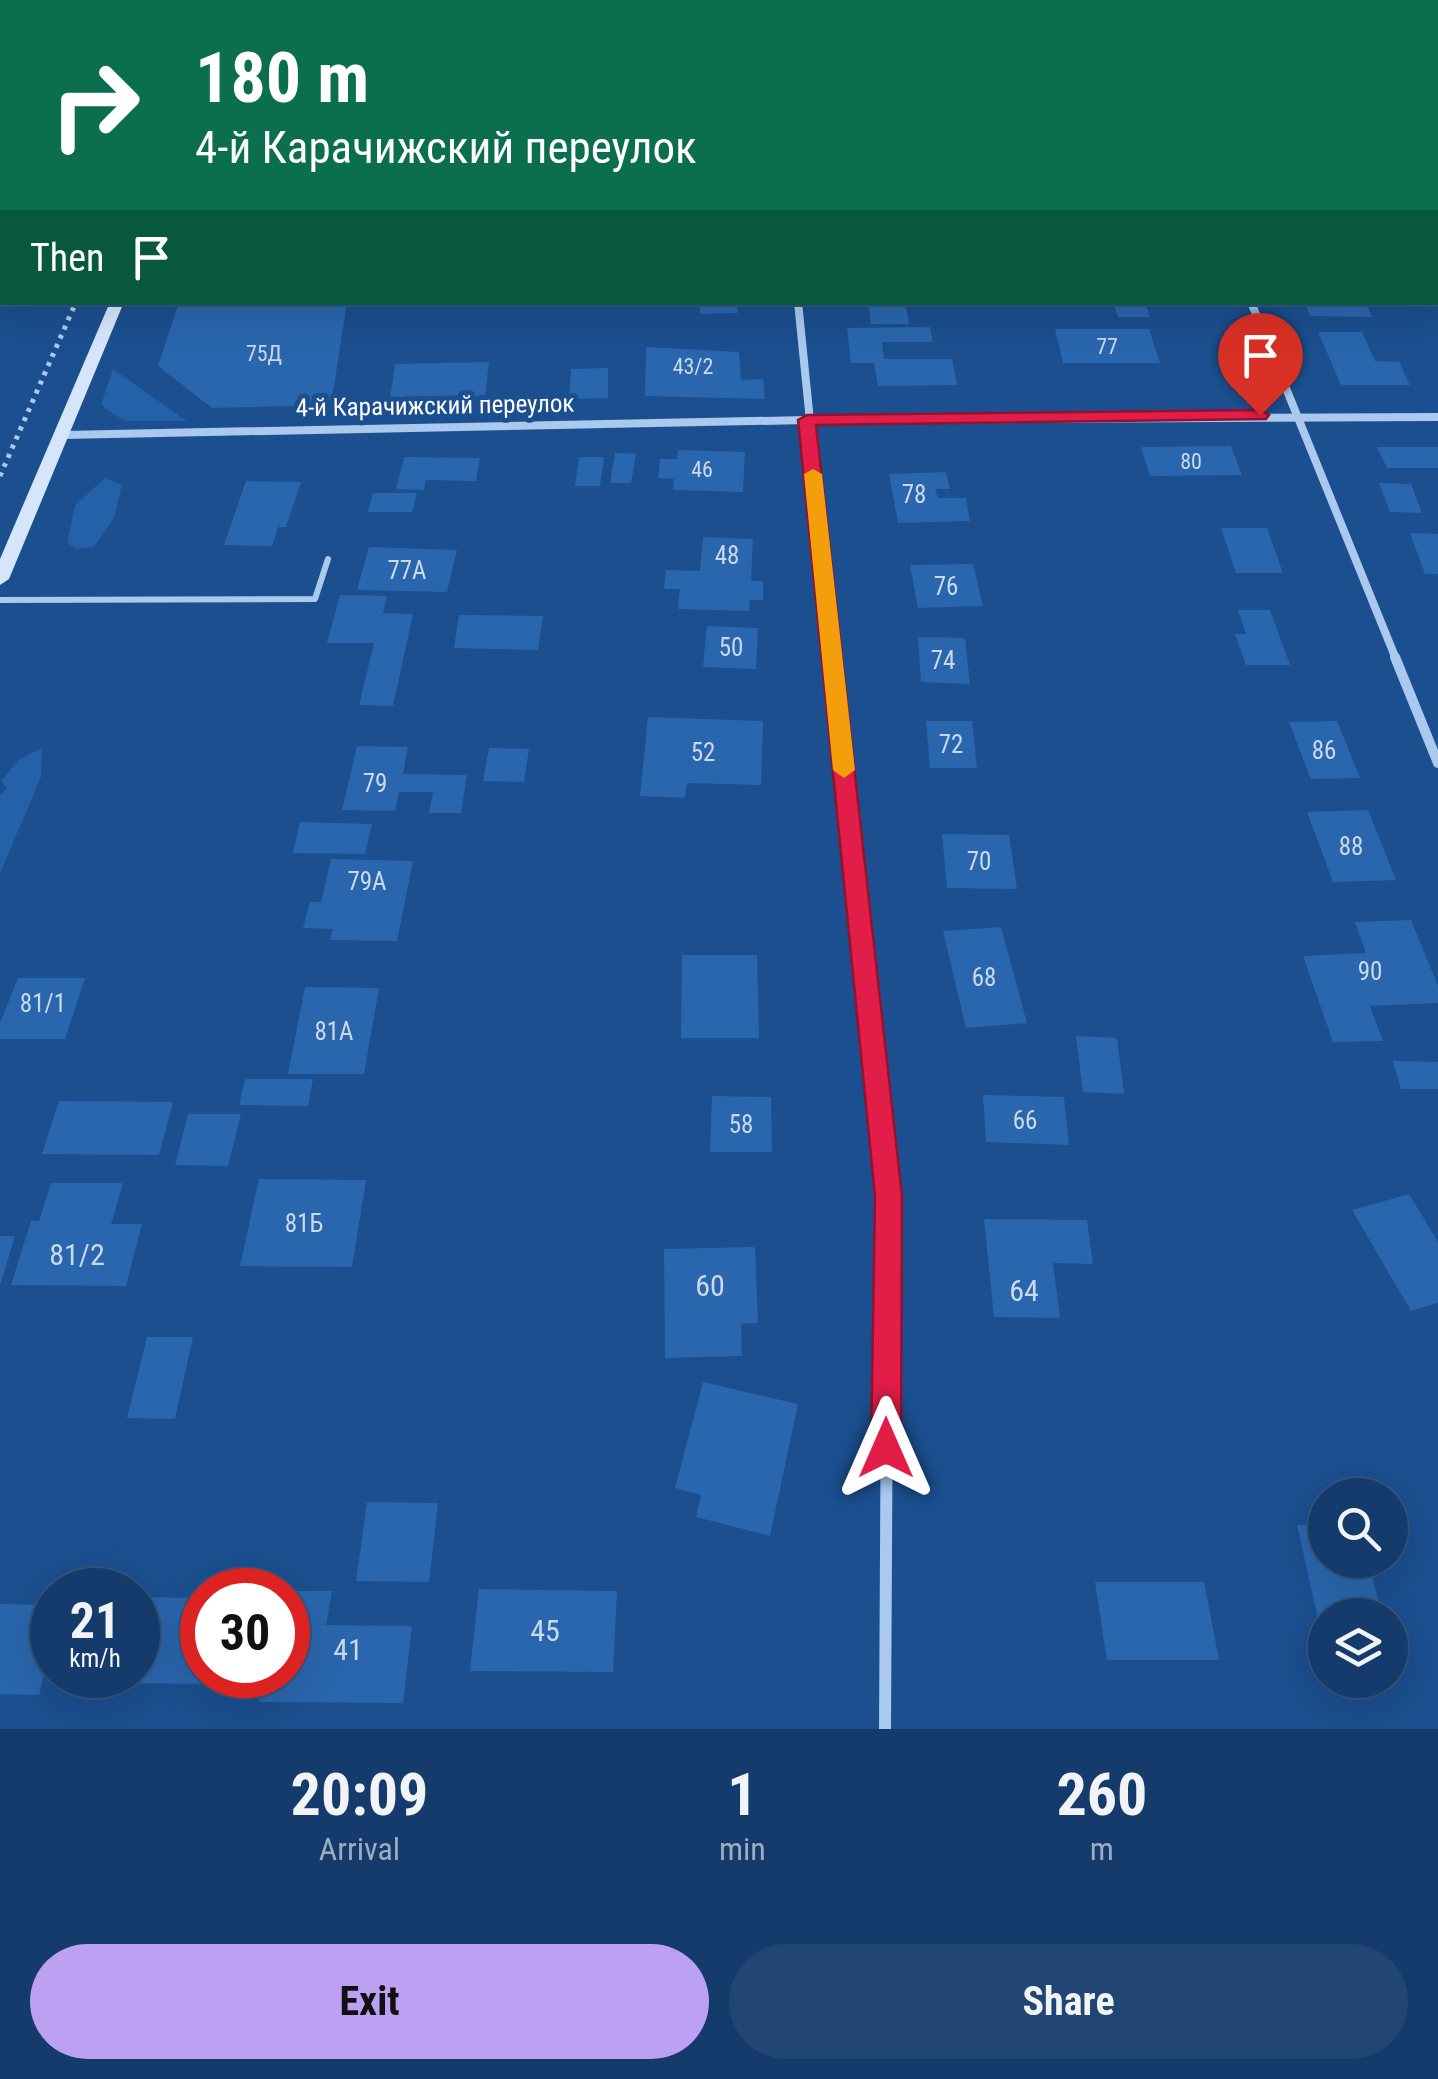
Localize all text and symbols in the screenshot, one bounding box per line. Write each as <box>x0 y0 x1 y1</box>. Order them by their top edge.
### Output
text: 180 m <box>195 37 369 119</box>
icon: right <box>30 40 160 170</box>
text: 4-й Карачижский переулок <box>195 121 697 174</box>
icon: arrive <box>124 230 179 285</box>
text: Then <box>30 236 104 280</box>
pin <box>1218 313 1303 416</box>
icon: arrive <box>1233 328 1288 383</box>
house number: 77 <box>1096 334 1118 359</box>
house number: 75Д <box>246 341 282 366</box>
house number: 43/2 <box>673 354 713 379</box>
street label: 4-й Карачижский переулок <box>295 389 575 422</box>
house number: 80 <box>1180 449 1202 474</box>
house number: 46 <box>691 457 713 482</box>
house number: 78 <box>902 480 926 509</box>
house number: 48 <box>715 541 739 570</box>
house number: 77А <box>387 556 427 585</box>
house number: 76 <box>934 572 958 601</box>
house number: 50 <box>719 633 743 662</box>
house number: 74 <box>931 646 955 675</box>
house number: 72 <box>939 730 963 759</box>
house number: 86 <box>1312 736 1336 765</box>
house number: 52 <box>691 738 715 767</box>
house number: 79 <box>363 769 387 798</box>
house number: 88 <box>1339 832 1363 861</box>
house number: 70 <box>967 847 991 876</box>
house number: 79А <box>347 867 387 896</box>
house number: 90 <box>1358 957 1382 986</box>
house number: 68 <box>972 963 996 992</box>
house number: 81/1 <box>20 989 66 1018</box>
house number: 81А <box>314 1017 354 1046</box>
house number: 66 <box>1013 1106 1037 1135</box>
house number: 58 <box>729 1110 753 1139</box>
house number: 81Б <box>285 1209 323 1238</box>
house number: 81/2 <box>49 1237 105 1272</box>
house number: 60 <box>695 1268 725 1303</box>
house number: 64 <box>1009 1273 1039 1308</box>
position arrow <box>834 1396 938 1500</box>
map controls <box>1308 1478 1408 1698</box>
button: search <box>1308 1478 1408 1578</box>
speed limit sign: 30 <box>180 1568 310 1698</box>
text: 21 <box>70 1592 120 1650</box>
button: layers <box>1308 1598 1408 1698</box>
house number: 45 <box>530 1613 560 1648</box>
house number: 41 <box>333 1632 363 1667</box>
text: km/h <box>69 1644 121 1673</box>
text: 20:09 <box>291 1759 428 1830</box>
text: 1 <box>727 1759 758 1830</box>
text: 260 <box>1056 1759 1147 1830</box>
text: Arrival <box>319 1830 400 1868</box>
text: min <box>719 1830 766 1868</box>
text: m <box>1090 1830 1114 1868</box>
button: Exit <box>30 1944 709 2059</box>
button: Share <box>729 1944 1408 2059</box>

